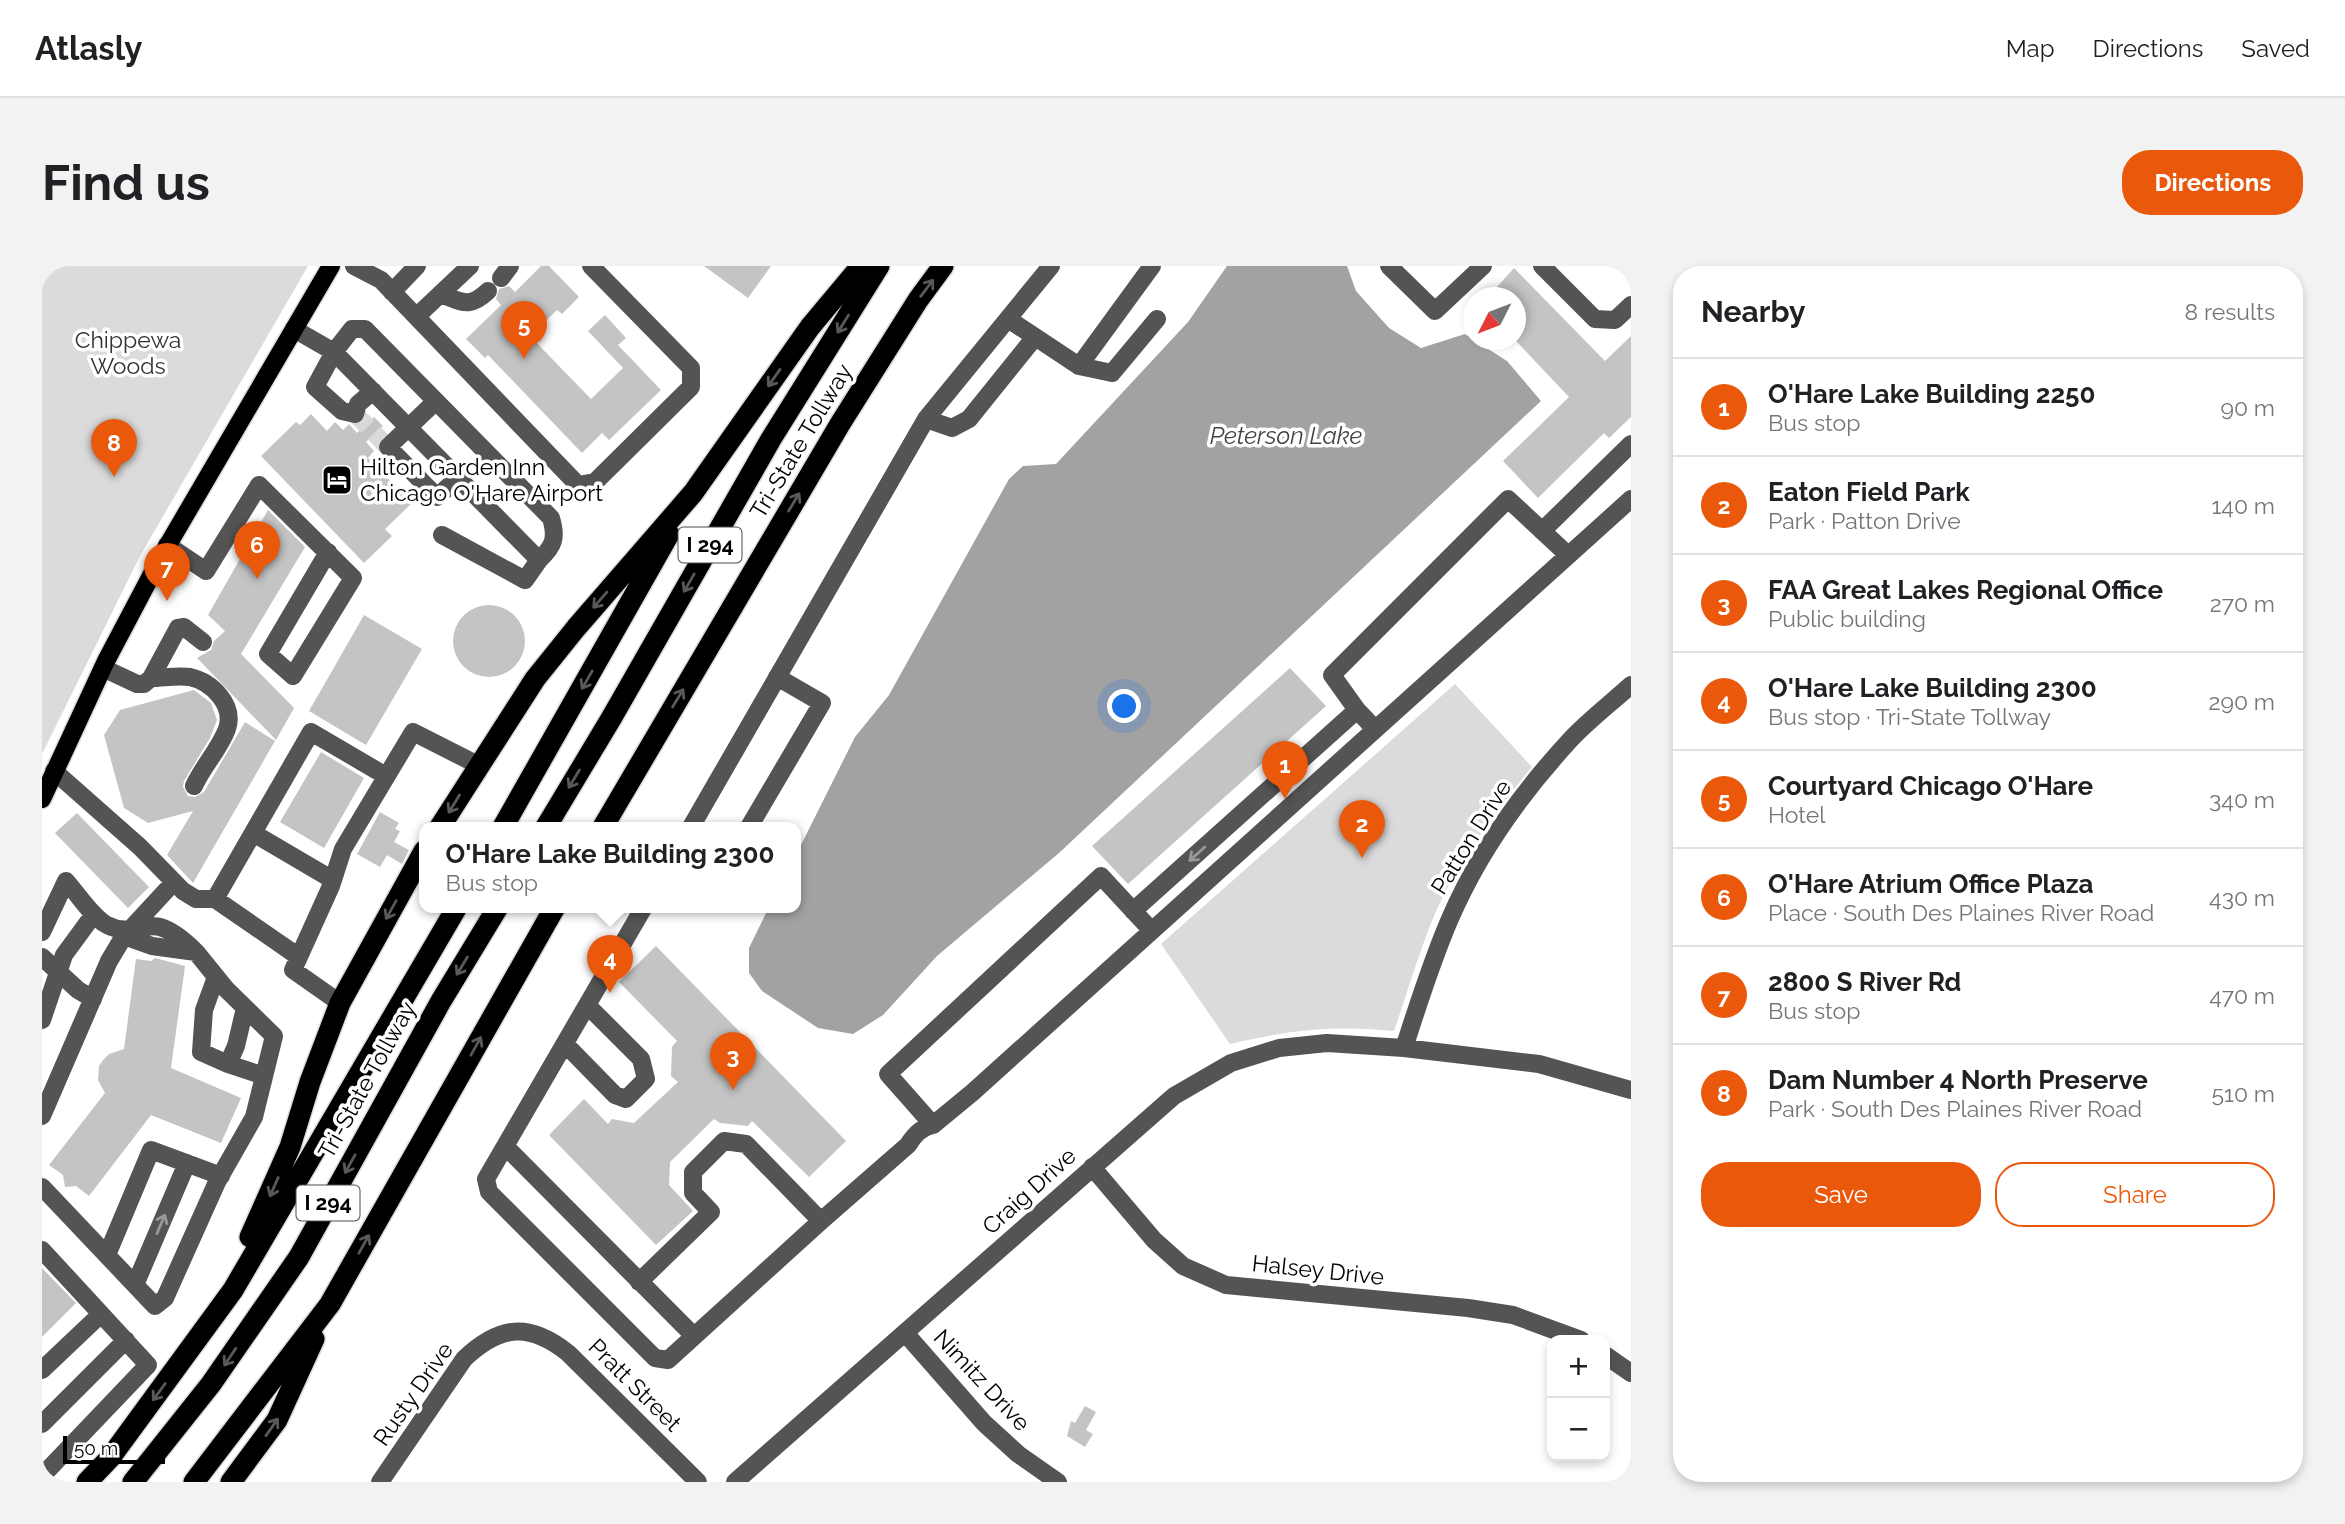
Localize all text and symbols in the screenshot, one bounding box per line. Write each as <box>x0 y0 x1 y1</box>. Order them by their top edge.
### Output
text: Atlasly <box>35 29 142 68</box>
text: Map <box>2006 34 2055 63</box>
text: Directions <box>2093 34 2203 63</box>
text: Saved <box>2241 34 2310 63</box>
button: Directions <box>2122 150 2303 215</box>
text: Find us <box>42 154 210 211</box>
one-way arrow <box>919 279 934 297</box>
north arrow <box>1463 287 1526 350</box>
text: Nearby <box>1701 294 1805 329</box>
text: 8 results <box>2184 298 2275 325</box>
pin: 5 <box>501 301 547 359</box>
one-way arrow <box>835 314 850 333</box>
park label: Chippewa Woods <box>75 326 181 379</box>
street label: Tri-State Tollway <box>744 359 857 523</box>
one-way arrow <box>767 368 781 387</box>
text: O'Hare Lake Building 2250 <box>1768 379 2095 409</box>
text: 1 <box>1718 394 1730 421</box>
text: 90 m <box>2220 394 2275 421</box>
text: Bus stop <box>1768 409 1860 436</box>
pin: 8 <box>91 419 137 477</box>
water label: Peterson Lake <box>1210 421 1362 450</box>
place label: Hilton Garden Inn Chicago O'Hare Airport <box>360 453 603 506</box>
hotel icon: Hilton Garden Inn Chicago O'Hare Airport <box>320 463 354 497</box>
text: Eaton Field Park <box>1768 477 1970 507</box>
one-way arrow <box>787 492 801 512</box>
text: 2 <box>1718 492 1730 519</box>
text: 140 m <box>2212 492 2275 519</box>
text: Park · Patton Drive <box>1768 507 1961 534</box>
pin: 6 <box>234 521 280 579</box>
road number: I 294 <box>678 528 742 562</box>
pin: 7 <box>144 543 190 601</box>
one-way arrow <box>682 572 696 592</box>
text: FAA Great Lakes Regional Office <box>1768 575 2163 605</box>
text: 3 <box>1718 590 1730 617</box>
text: 270 m <box>2210 590 2275 617</box>
one-way arrow <box>592 591 608 609</box>
text: Public building <box>1768 605 1926 632</box>
one-way arrow <box>580 669 593 690</box>
text: O'Hare Lake Building 2300 <box>1768 673 2097 703</box>
one-way arrow <box>672 688 686 708</box>
text: 4 <box>1717 688 1731 715</box>
text: 290 m <box>2208 688 2275 715</box>
your location <box>1107 689 1141 723</box>
text: Bus stop · Tri-State Tollway <box>1768 703 2051 730</box>
pin: 1 <box>1262 741 1308 799</box>
one-way arrow <box>567 769 581 789</box>
text: Courtyard Chicago O'Hare <box>1768 771 2093 801</box>
street label: Patton Drive <box>1425 775 1516 899</box>
text: 5 <box>1718 786 1730 813</box>
text: 340 m <box>2209 786 2275 813</box>
one-way arrow <box>446 794 460 814</box>
pin: 2 <box>1339 800 1385 858</box>
text: Hotel <box>1768 801 1826 828</box>
popup <box>419 822 801 913</box>
text: O'Hare Lake Building 2300 <box>446 839 774 869</box>
one-way arrow <box>1188 846 1206 862</box>
text: Bus stop <box>446 869 538 896</box>
text: O'Hare Atrium Office Plaza <box>1768 869 2094 899</box>
text: 6 <box>1717 884 1731 911</box>
text: 430 m <box>2209 884 2275 911</box>
one-way arrow <box>384 899 397 920</box>
text: Place · South Des Plaines River Road <box>1768 899 2154 926</box>
pin: 4 <box>587 935 633 993</box>
one-way arrow <box>455 955 469 975</box>
text: 2800 S River Rd <box>1768 967 1961 997</box>
text: 7 <box>1718 982 1730 1009</box>
text: 470 m <box>2209 982 2275 1009</box>
street label: Tri-State Tollway <box>312 997 421 1163</box>
text: Bus stop <box>1768 997 1860 1024</box>
pin: 3 <box>710 1032 756 1090</box>
one-way arrow <box>469 1037 483 1057</box>
text: Dam Number 4 North Preserve <box>1768 1065 2148 1095</box>
text: 8 <box>1717 1080 1731 1107</box>
text: 510 m <box>2212 1080 2275 1107</box>
text: Park · South Des Plaines River Road <box>1768 1095 2142 1122</box>
street label: Craig Drive <box>976 1142 1081 1240</box>
one-way arrow <box>343 1153 357 1173</box>
button: Save <box>1701 1162 1981 1227</box>
button: Share <box>1995 1162 2275 1227</box>
one-way arrow <box>267 1175 280 1197</box>
road number: I 294 <box>296 1186 360 1220</box>
one-way arrow <box>155 1214 168 1235</box>
one-way arrow <box>357 1235 371 1255</box>
street label: Halsey Drive <box>1251 1249 1385 1290</box>
street label: Nimitz Drive <box>929 1323 1036 1436</box>
street label: Pratt Street <box>583 1333 687 1437</box>
map controls <box>1547 1335 1610 1461</box>
button: + <box>1547 1335 1610 1398</box>
street label: Rusty Drive <box>367 1337 458 1451</box>
one-way arrow <box>223 1347 237 1366</box>
one-way arrow <box>151 1382 166 1401</box>
button: − <box>1547 1398 1610 1461</box>
one-way arrow <box>265 1418 279 1437</box>
scale bar <box>63 1433 164 1465</box>
text: 50 m <box>74 1437 118 1459</box>

